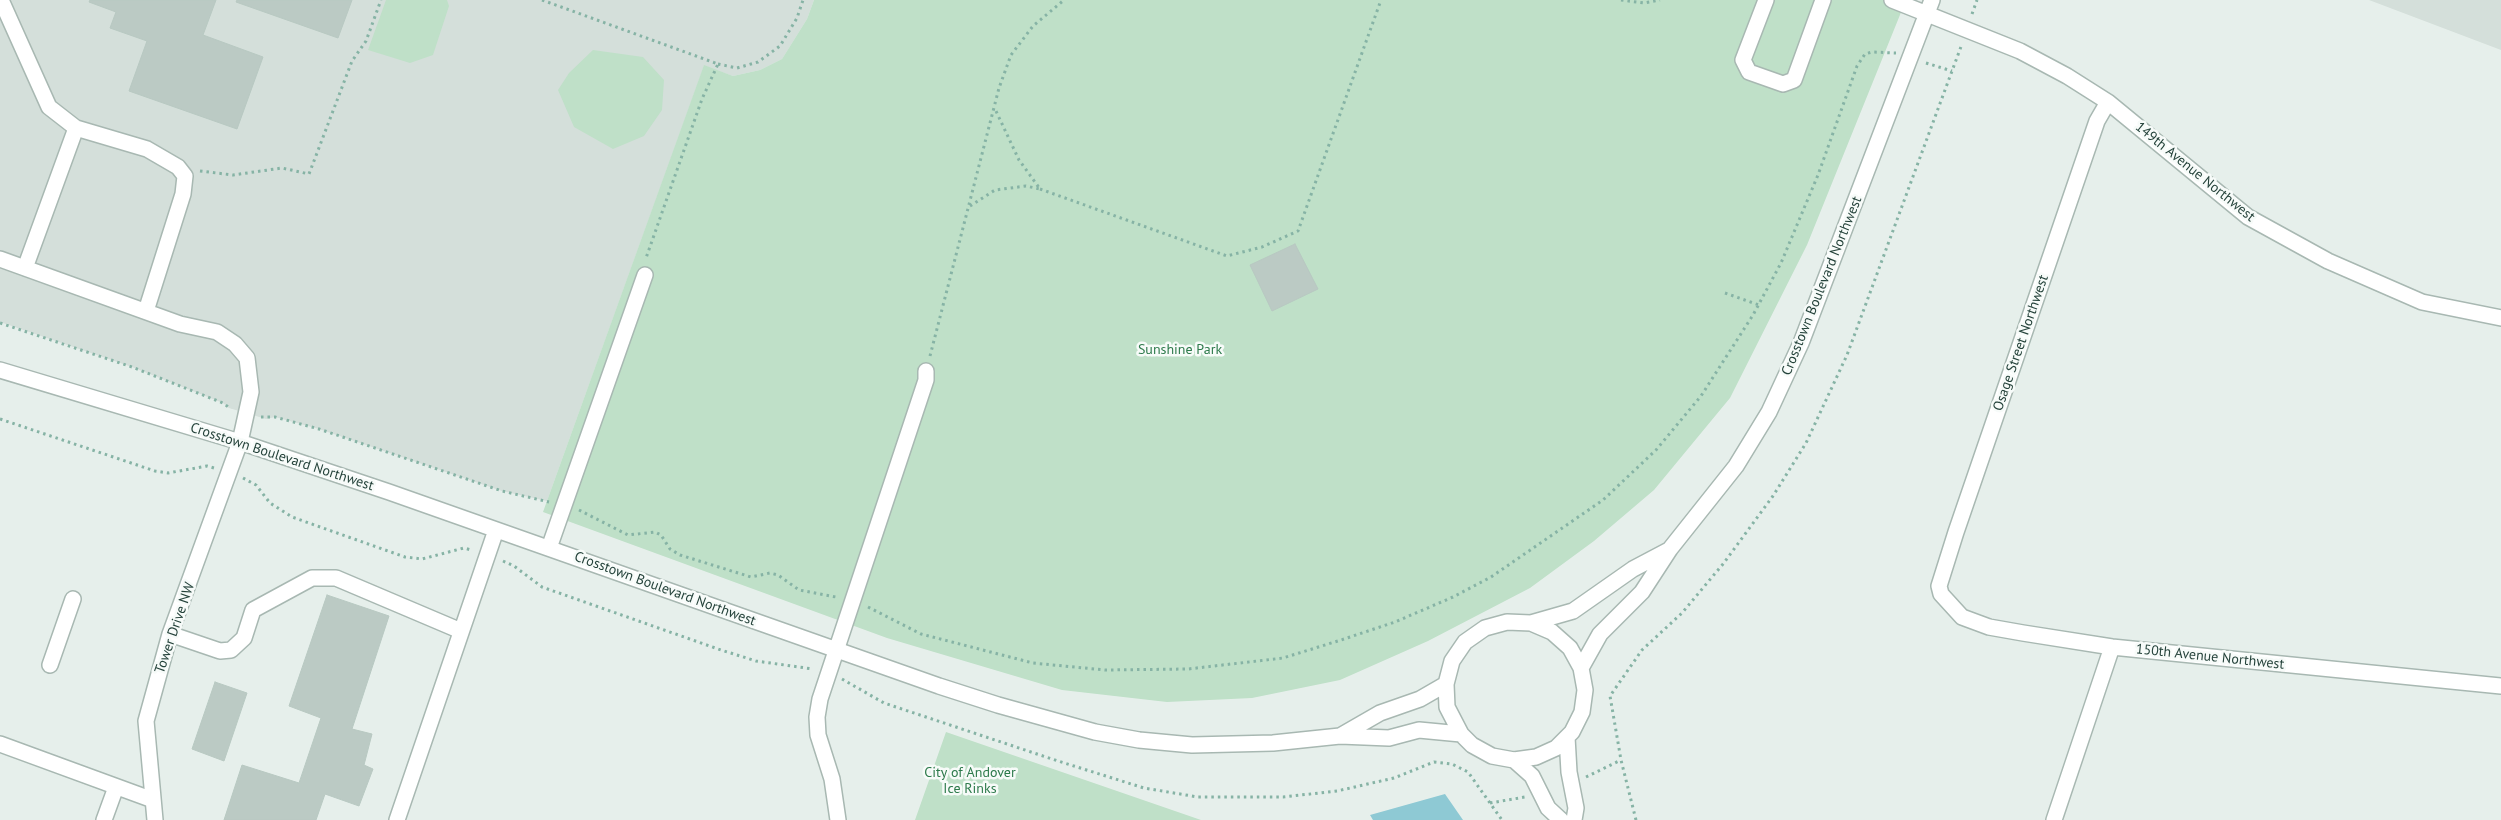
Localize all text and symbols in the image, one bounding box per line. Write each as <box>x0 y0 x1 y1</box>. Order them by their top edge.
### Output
street label: 149th Avenue Northwest <box>2132 119 2258 225</box>
street label: Crosstown Boulevard Northwest <box>1778 194 1866 378</box>
street label: Osage Street Northwest <box>1990 273 2052 413</box>
park label: Sunshine Park <box>1138 342 1222 358</box>
street label: Crosstown Boulevard Northwest <box>188 419 376 495</box>
street label: Crosstown Boulevard Northwest <box>572 548 758 630</box>
street label: Tower Drive NW <box>152 580 198 676</box>
street label: 150th Avenue Northwest <box>2135 641 2285 673</box>
park label: City of Andover Ice Rinks <box>924 765 1016 798</box>

